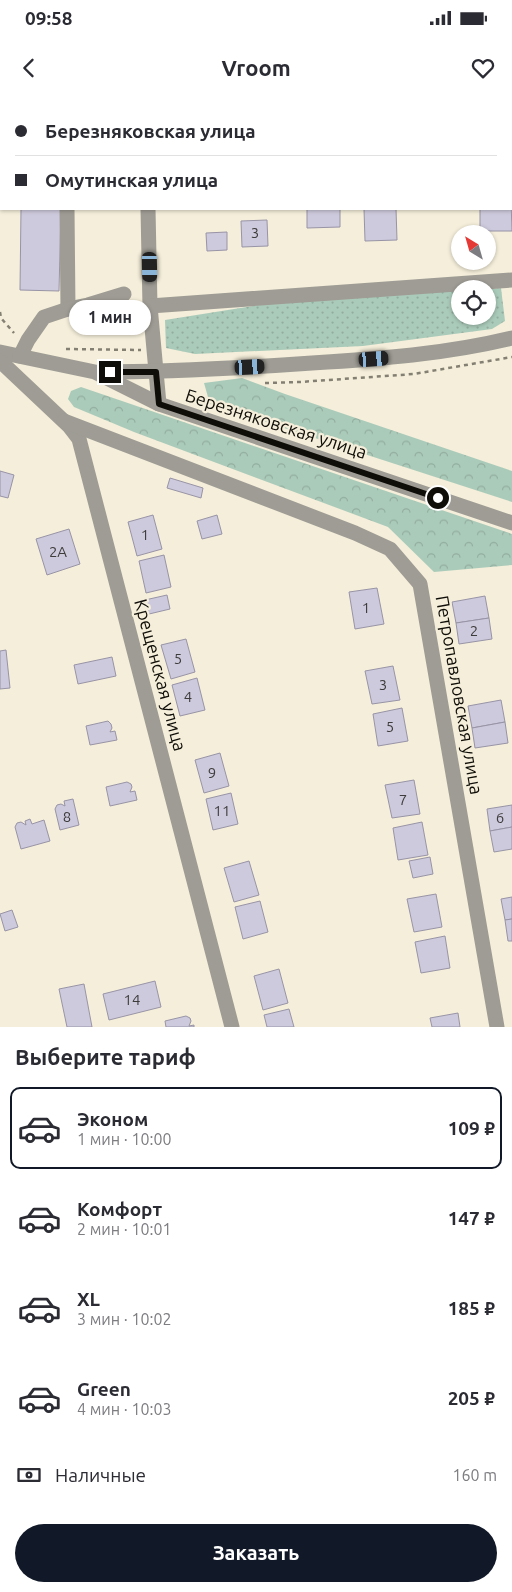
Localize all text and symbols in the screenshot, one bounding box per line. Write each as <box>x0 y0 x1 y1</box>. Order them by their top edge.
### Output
text: 09:58 <box>25 7 73 29</box>
icon: back <box>15 54 43 82</box>
icon: heart <box>469 54 497 82</box>
text: Vroom <box>221 55 291 80</box>
text: Березняковская улица <box>45 120 256 142</box>
text: Омутинская улица <box>45 169 218 191</box>
house number: 3 <box>251 224 259 241</box>
north arrow <box>451 225 496 270</box>
map controls <box>451 225 496 325</box>
car <box>142 252 157 282</box>
button: locate <box>451 280 496 325</box>
callout: 1 мин <box>69 300 151 334</box>
text: 1 мин <box>88 308 132 326</box>
car <box>358 350 389 368</box>
car <box>234 359 265 375</box>
route end <box>99 361 121 383</box>
street label: Березняковская улица <box>183 384 370 462</box>
route start <box>427 487 449 509</box>
house number: 1 <box>141 526 149 543</box>
house number: 2А <box>49 543 67 560</box>
street label: Петропавловская улица <box>433 594 487 796</box>
street label: Крещенская улица <box>131 597 191 753</box>
house number: 1 <box>362 599 370 616</box>
house number: 2 <box>470 622 478 639</box>
house number: 5 <box>174 650 182 667</box>
house number: 3 <box>379 676 387 693</box>
house number: 4 <box>184 688 192 705</box>
house number: 5 <box>386 718 394 735</box>
house number: 9 <box>208 764 216 781</box>
house number: 7 <box>399 791 407 808</box>
house number: 11 <box>214 802 230 819</box>
house number: 8 <box>63 808 71 825</box>
house number: 6 <box>496 809 504 826</box>
house number: 14 <box>124 991 140 1008</box>
text: Выберите тариф <box>15 1044 196 1069</box>
icon: car <box>17 1106 62 1151</box>
text: Эконом <box>77 1108 148 1130</box>
text: 109 ₽ <box>448 1117 495 1139</box>
text: 1 мин · 10:00 <box>77 1130 171 1148</box>
icon: car <box>17 1196 62 1241</box>
text: Комфорт <box>77 1198 162 1220</box>
text: 147 ₽ <box>448 1207 495 1229</box>
text: 2 мин · 10:01 <box>77 1220 171 1238</box>
icon: car <box>17 1286 62 1331</box>
text: XL <box>77 1288 100 1310</box>
text: 185 ₽ <box>448 1297 495 1319</box>
text: 3 мин · 10:02 <box>77 1310 171 1328</box>
icon: car <box>17 1376 62 1421</box>
text: Green <box>77 1378 131 1400</box>
text: 205 ₽ <box>448 1387 495 1409</box>
text: 4 мин · 10:03 <box>77 1400 171 1418</box>
icon: cash <box>15 1461 43 1489</box>
text: Наличные <box>55 1464 146 1486</box>
text: 160 m <box>452 1466 497 1484</box>
button: Заказать <box>15 1524 497 1582</box>

